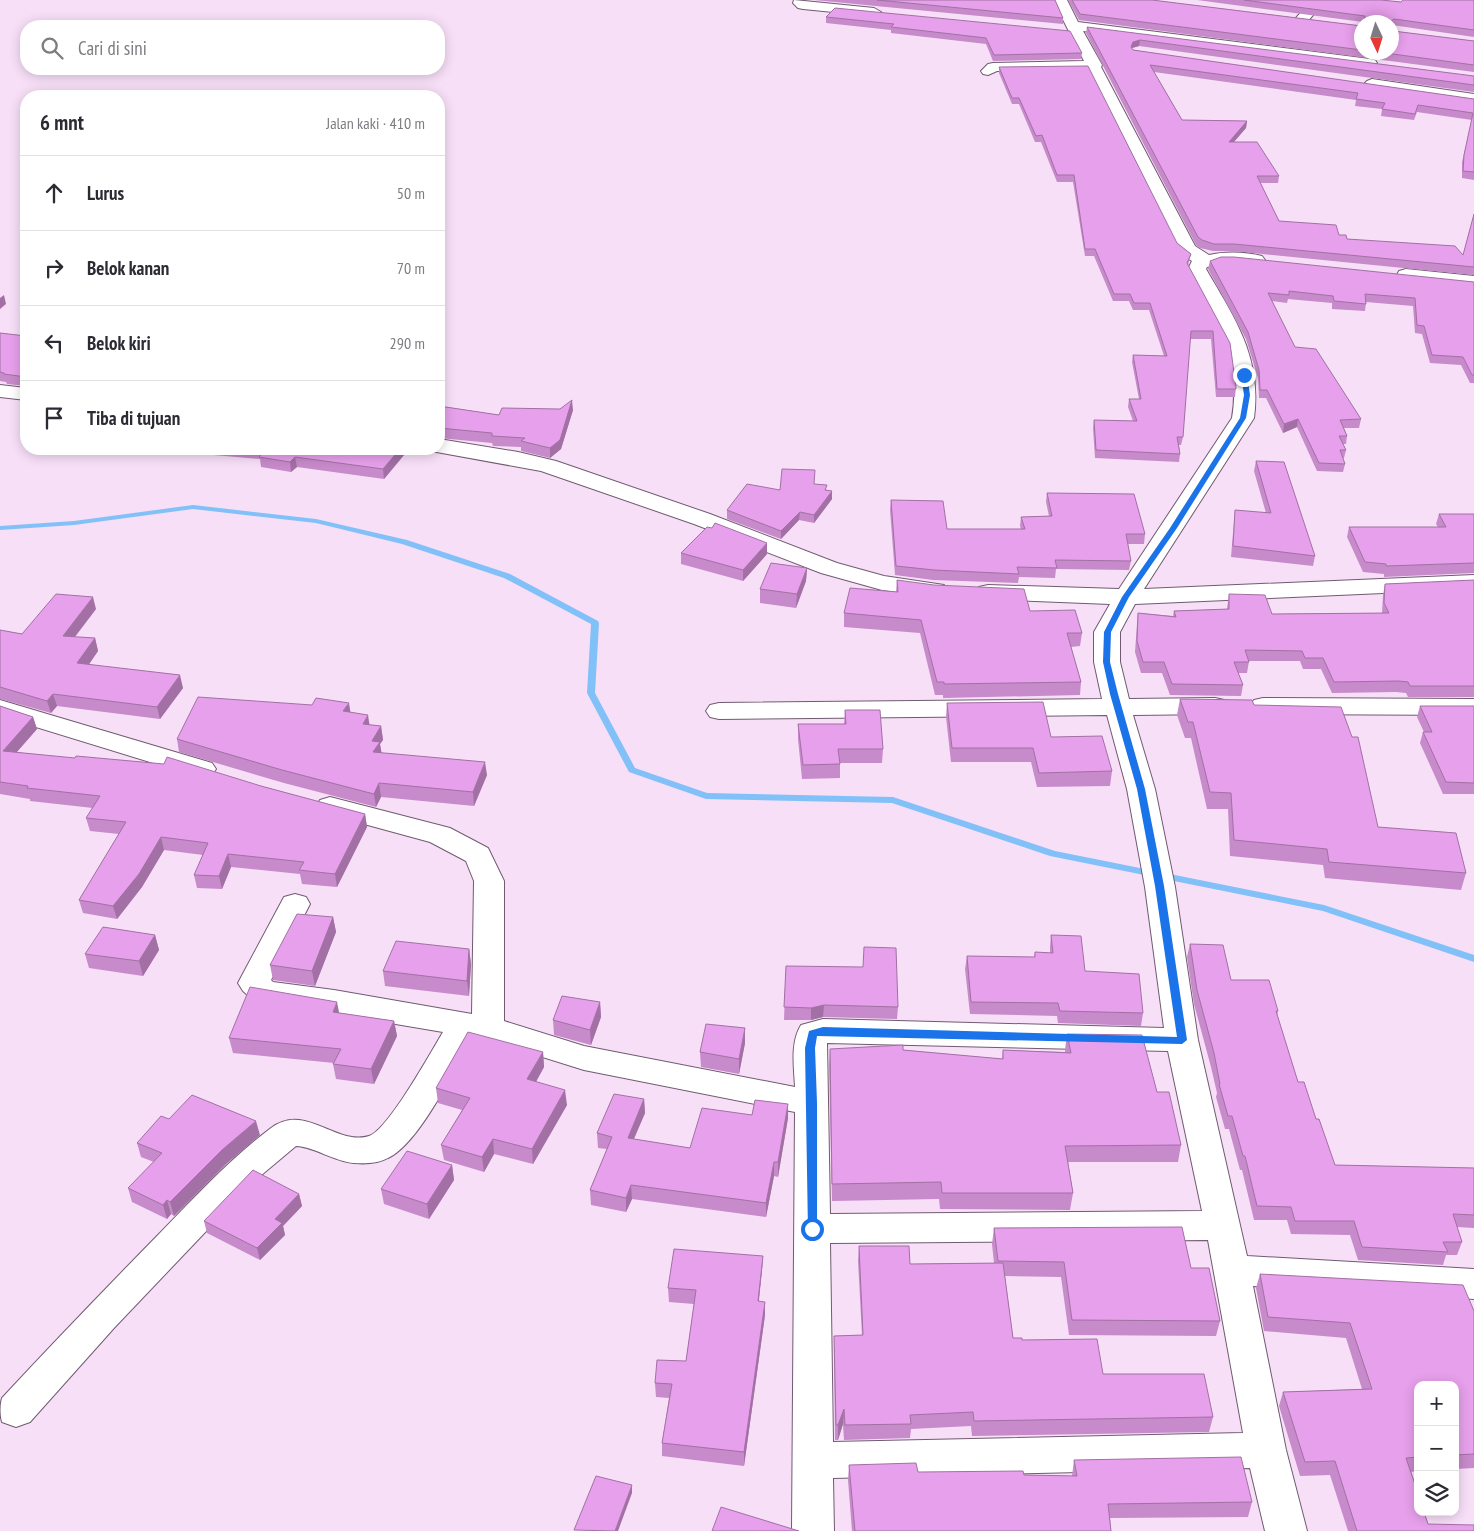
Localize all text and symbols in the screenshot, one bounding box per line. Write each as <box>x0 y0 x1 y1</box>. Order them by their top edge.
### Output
north arrow <box>1354 15 1399 60</box>
search box <box>20 20 445 75</box>
icon: search <box>38 34 66 62</box>
text: Cari di sini <box>78 36 147 60</box>
text: 6 mnt <box>40 109 84 136</box>
text: Jalan kaki · 410 m <box>326 113 425 133</box>
icon: ahead <box>40 179 68 207</box>
text: Lurus <box>87 181 124 205</box>
text: 50 m <box>397 183 425 203</box>
icon: right <box>40 254 68 282</box>
text: Belok kanan <box>87 256 169 280</box>
text: 70 m <box>397 258 425 278</box>
icon: left <box>40 329 68 357</box>
text: Belok kiri <box>87 331 151 355</box>
text: 290 m <box>390 333 425 353</box>
route end <box>1233 364 1256 387</box>
icon: arrive <box>40 404 68 432</box>
text: Tiba di tujuan <box>87 406 180 430</box>
route start <box>801 1218 824 1241</box>
map controls <box>1414 1381 1459 1516</box>
button: + <box>1414 1381 1459 1426</box>
button: − <box>1414 1426 1459 1471</box>
button: layers <box>1414 1471 1459 1516</box>

